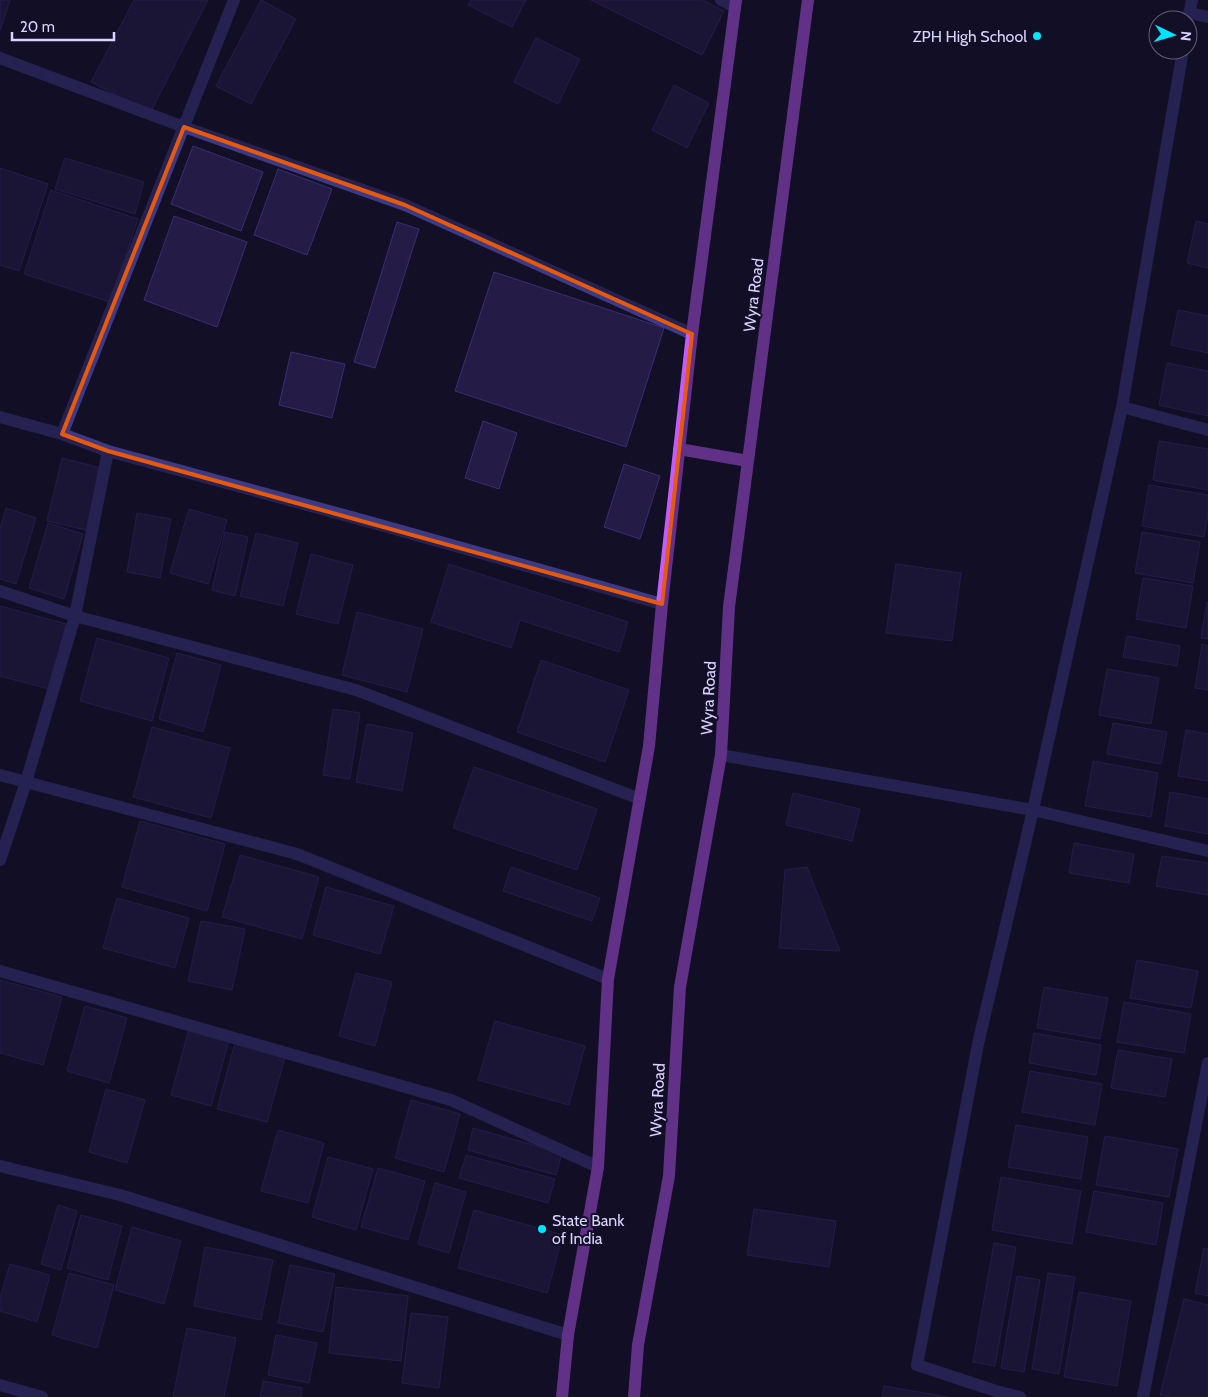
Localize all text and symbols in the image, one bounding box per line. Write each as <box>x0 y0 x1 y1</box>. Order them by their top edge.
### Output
scale bar <box>12 10 115 42</box>
north arrow <box>1148 10 1198 60</box>
text: 20 m <box>20 18 55 36</box>
place label: ZPH High School <box>913 27 1027 46</box>
marker: ZPH High School <box>1031 30 1043 42</box>
text: N <box>1177 30 1195 42</box>
street label: Wyra Road <box>740 257 767 333</box>
street label: Wyra Road <box>697 661 720 735</box>
street label: Wyra Road <box>646 1063 669 1137</box>
place label: State Bank of India <box>552 1211 625 1248</box>
marker: State Bank of India <box>536 1223 548 1235</box>

